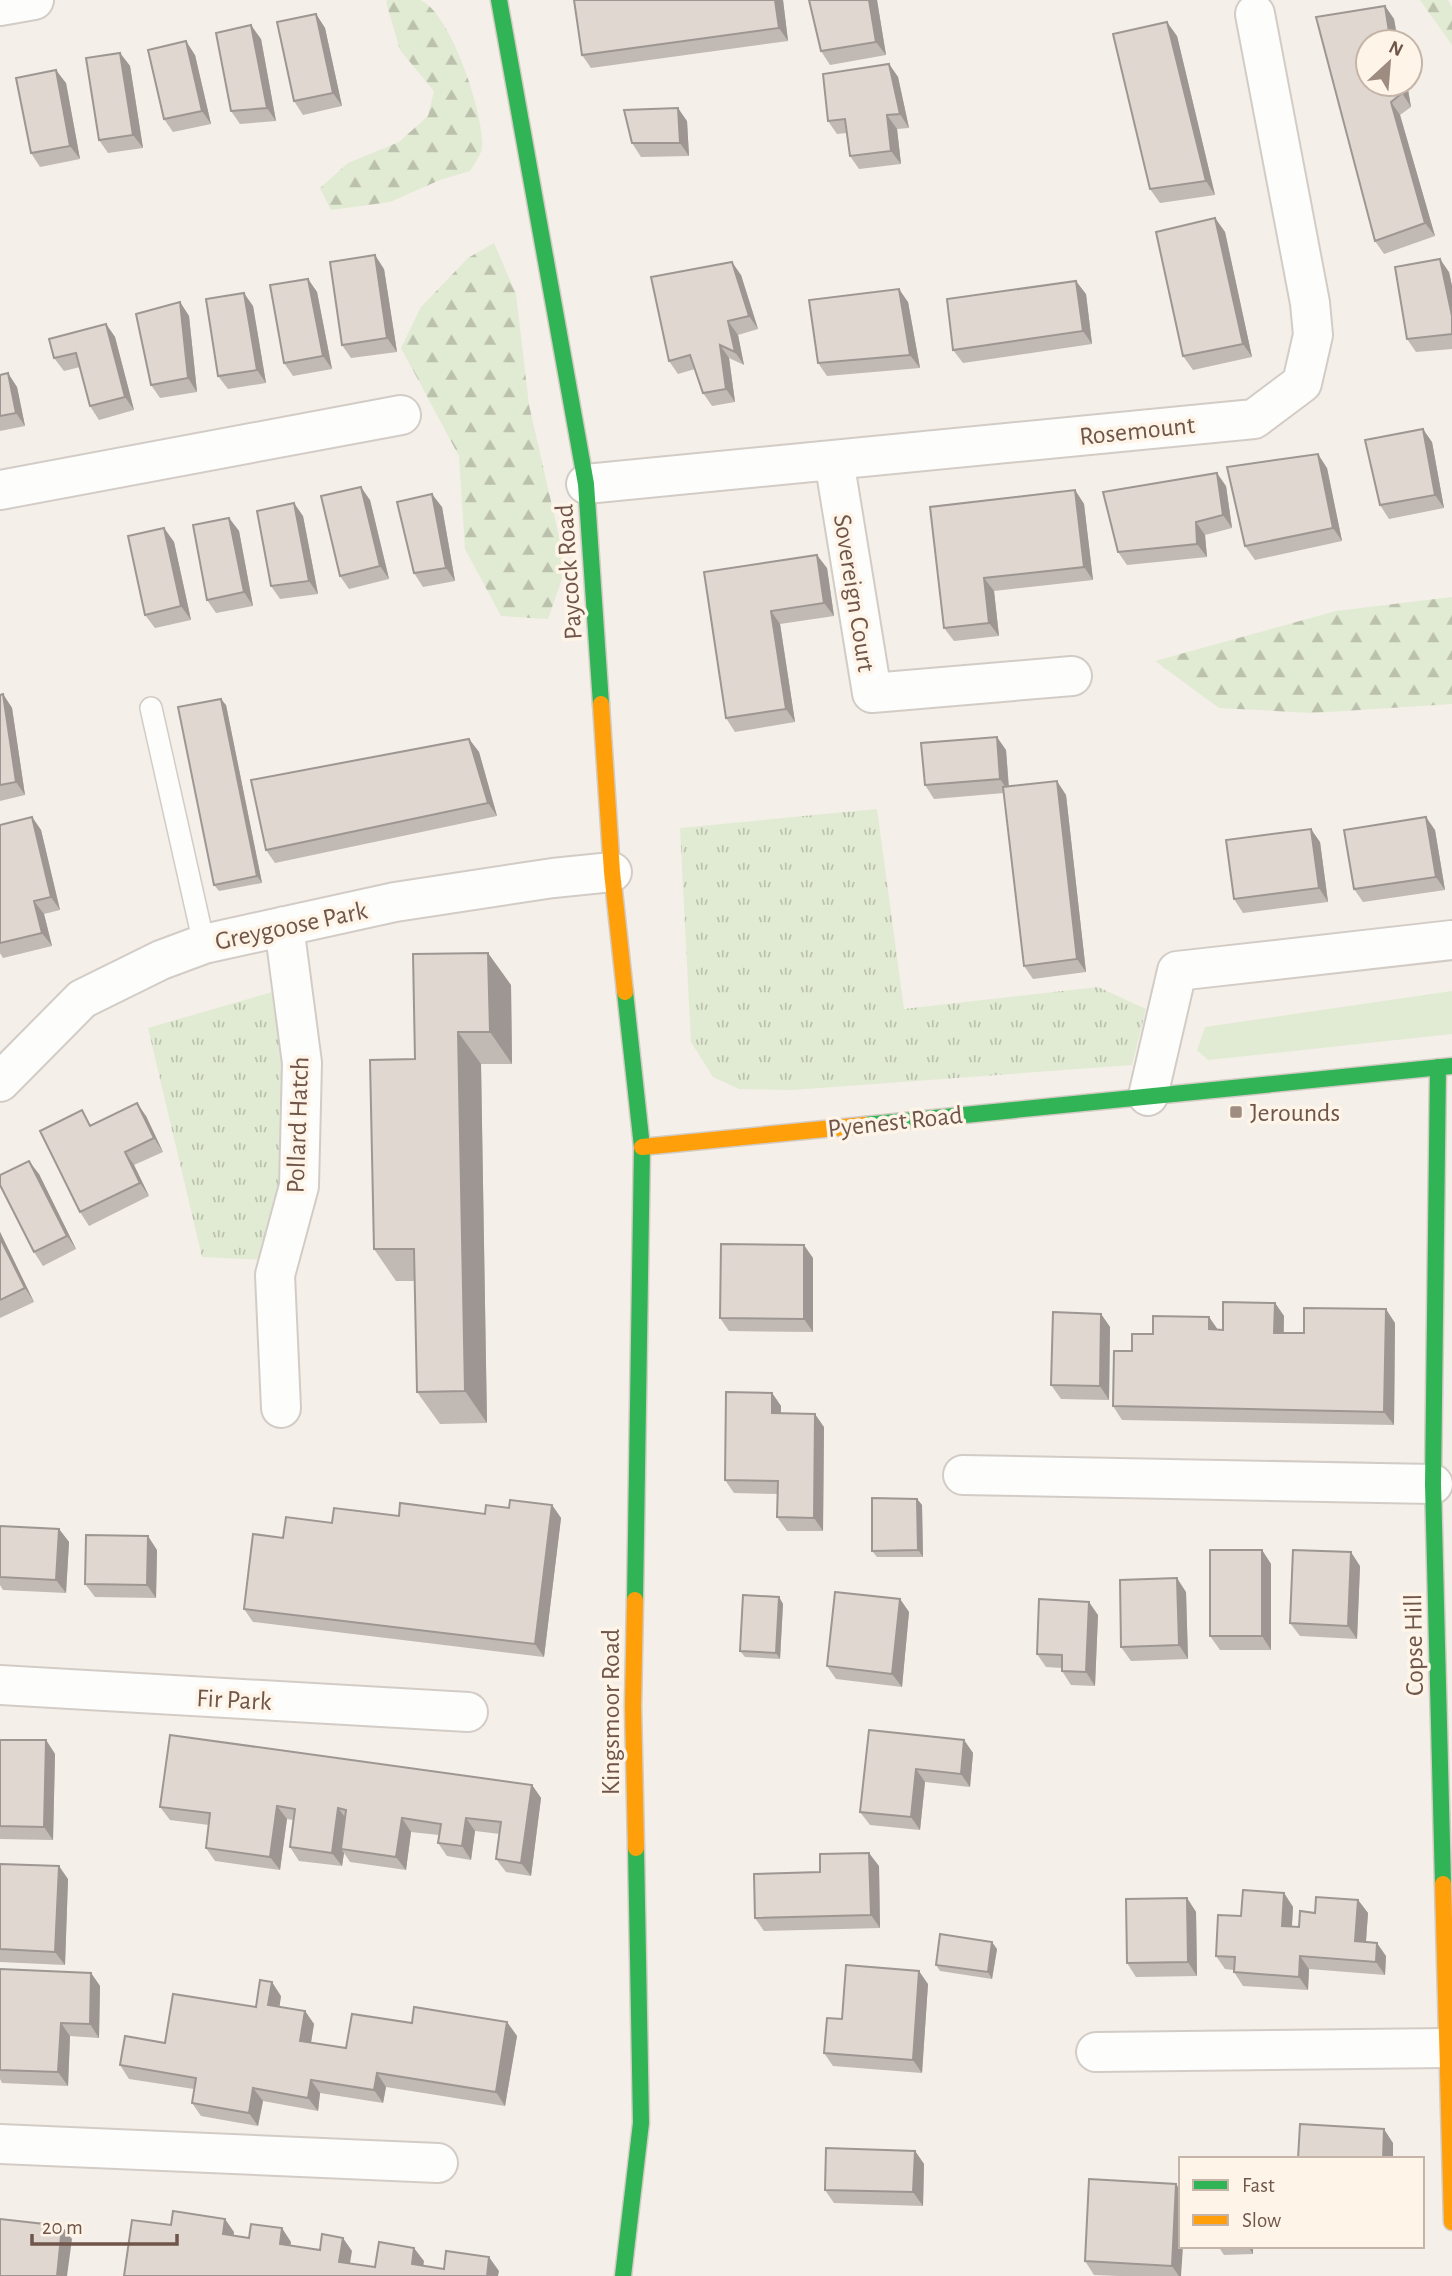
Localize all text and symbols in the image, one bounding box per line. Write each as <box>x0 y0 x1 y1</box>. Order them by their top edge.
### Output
north arrow <box>1354 28 1424 98</box>
text: N <box>1386 38 1406 61</box>
street label: Rosemount <box>1078 412 1196 450</box>
street label: Paycock Road <box>551 503 587 641</box>
street label: Sovereign Court <box>829 512 879 674</box>
street label: Greygoose Park <box>213 897 370 955</box>
street label: Pollard Hatch <box>283 1056 313 1194</box>
place label: Jerounds <box>1250 1100 1340 1126</box>
street label: Pyenest Road <box>826 1102 964 1142</box>
marker: Jerounds <box>1228 1104 1244 1120</box>
street label: Copse Hill <box>1400 1594 1428 1696</box>
street label: Kingsmoor Road <box>598 1629 624 1795</box>
street label: Fir Park <box>196 1685 272 1715</box>
legend <box>1179 2157 1424 2248</box>
text: Fast <box>1242 2175 1275 2196</box>
scale bar <box>32 2202 177 2246</box>
text: Slow <box>1242 2210 1281 2231</box>
text: 20 m <box>42 2217 83 2238</box>

